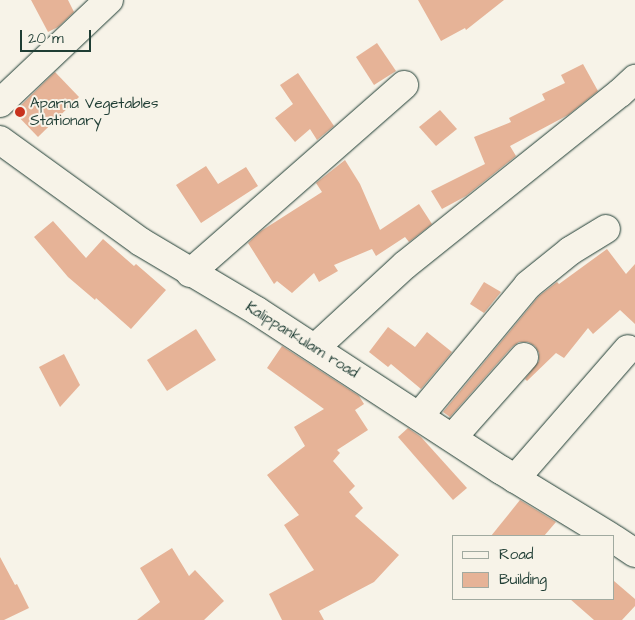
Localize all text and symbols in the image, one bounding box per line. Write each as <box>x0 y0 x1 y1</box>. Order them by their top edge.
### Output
scale bar <box>22 20 94 52</box>
text: 20 m <box>28 28 64 49</box>
place label: Aparna Vegetables Stationary <box>30 94 158 129</box>
marker: Aparna Vegetables Stationary <box>14 106 26 118</box>
street label: Kalippankulam road <box>242 298 362 382</box>
legend <box>452 535 615 600</box>
text: Road <box>499 544 533 565</box>
text: Building <box>499 569 547 590</box>

